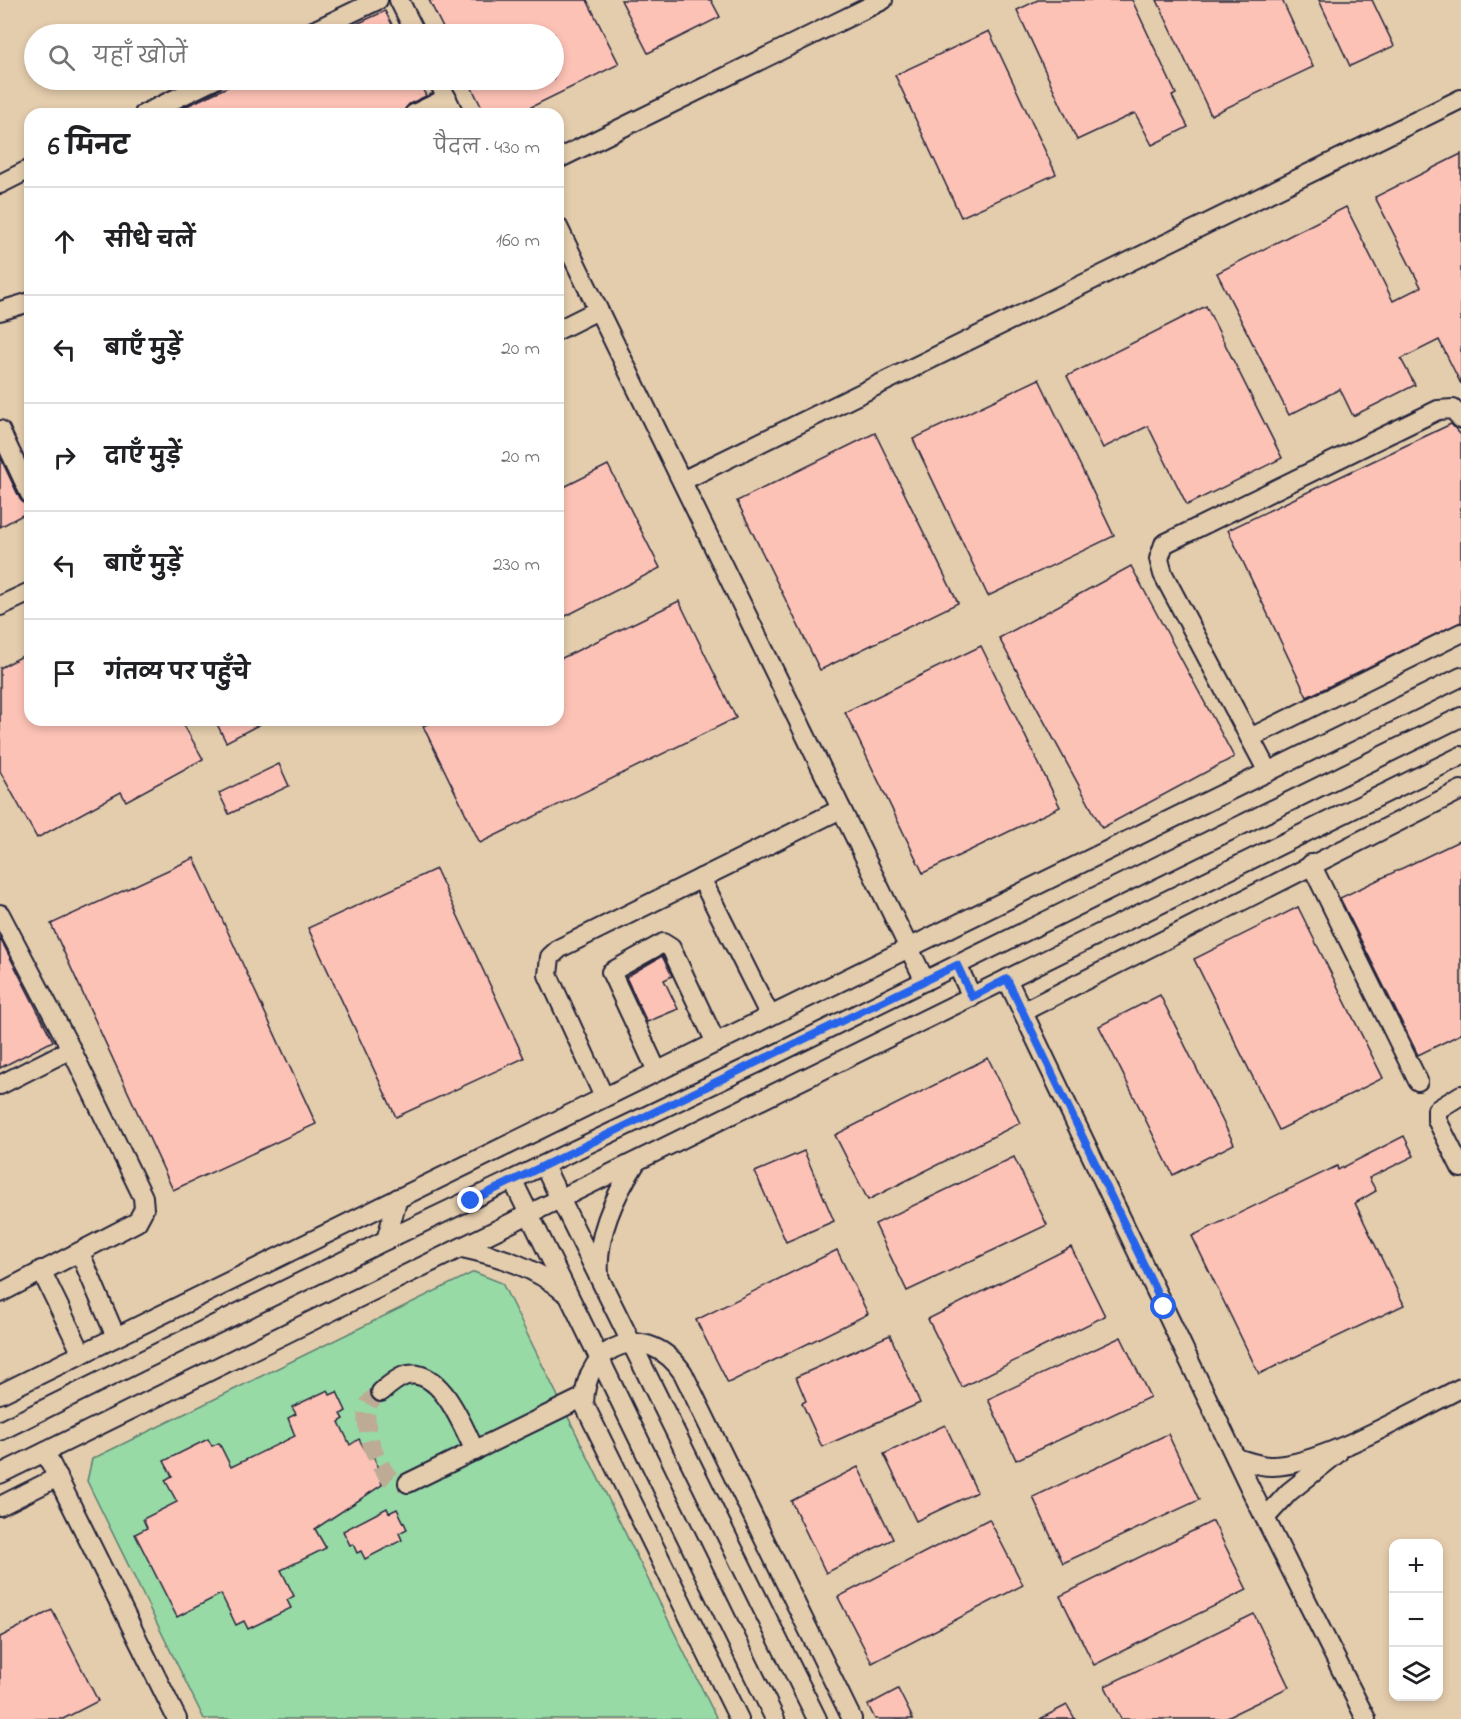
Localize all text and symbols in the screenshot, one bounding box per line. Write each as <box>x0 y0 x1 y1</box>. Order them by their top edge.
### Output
search box <box>24 24 564 90</box>
icon: search <box>45 41 78 74</box>
text: यहाँ खोजें <box>93 42 187 74</box>
text: 6 मिनट <box>48 129 129 167</box>
text: पैदल · 430 m <box>434 134 540 163</box>
icon: ahead <box>48 225 81 258</box>
text: सीधे चलें <box>105 226 195 258</box>
text: 160 m <box>496 227 540 256</box>
icon: left <box>48 333 81 366</box>
text: बाएँ मुड़ें <box>105 334 182 366</box>
text: 20 m <box>501 335 540 364</box>
icon: right <box>48 441 81 474</box>
text: दाएँ मुड़ें <box>105 442 181 474</box>
text: 20 m <box>501 443 540 472</box>
icon: left <box>48 549 81 582</box>
text: बाएँ मुड़ें <box>105 550 182 582</box>
text: 230 m <box>493 551 540 580</box>
icon: arrive <box>48 657 81 690</box>
text: गंतव्य पर पहुँचे <box>105 658 250 690</box>
route end <box>457 1187 483 1213</box>
route start <box>1150 1293 1176 1319</box>
map controls <box>1389 1539 1443 1701</box>
button: + <box>1389 1539 1443 1593</box>
button: − <box>1389 1593 1443 1647</box>
button: layers <box>1389 1647 1443 1701</box>

